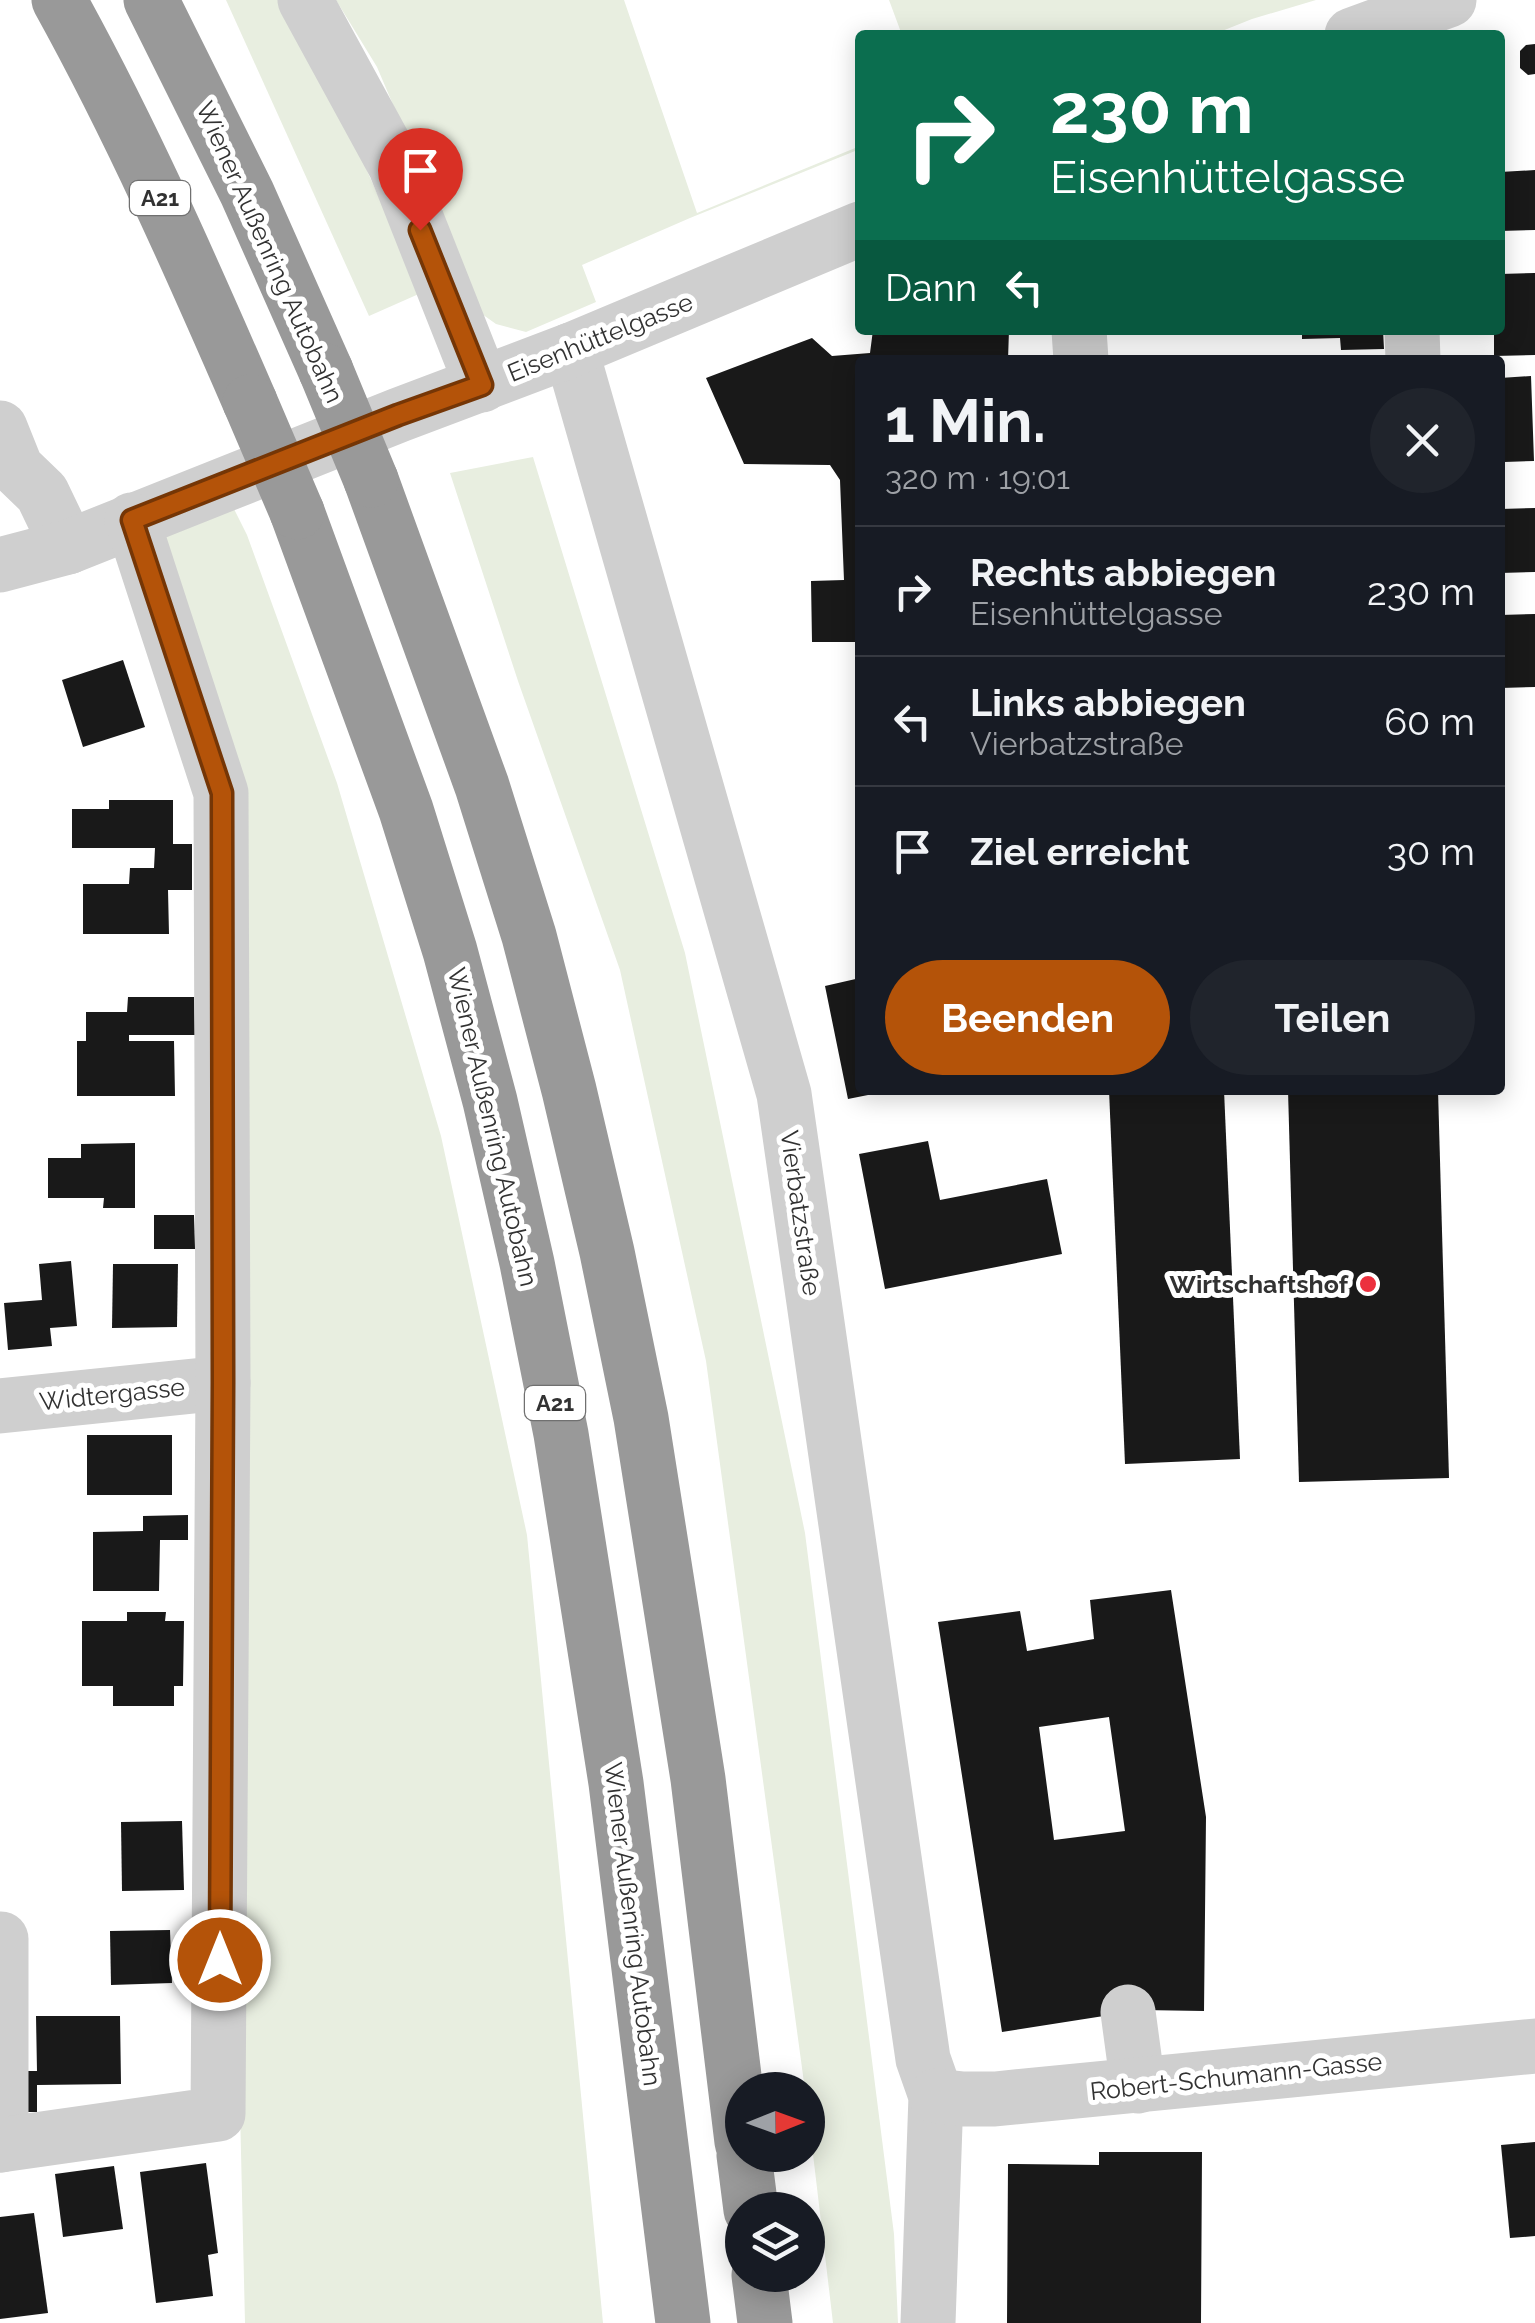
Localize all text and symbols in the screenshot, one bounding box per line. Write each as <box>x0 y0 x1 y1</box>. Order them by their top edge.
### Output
text: 230 m <box>1050 67 1254 149</box>
icon: right <box>885 70 1015 200</box>
street label: Wiener Außenring Autobahn <box>190 97 350 407</box>
pin <box>378 128 463 231</box>
icon: arrive <box>393 143 448 198</box>
text: Eisenhüttelgasse <box>1050 151 1405 204</box>
road number: A21 <box>130 181 190 215</box>
icon: left <box>997 260 1052 315</box>
text: Dann <box>885 265 977 310</box>
street label: Eisenhüttelgasse <box>503 286 697 388</box>
text: 1 Min. <box>885 386 1046 456</box>
button: close <box>1370 388 1475 493</box>
text: 320 m · 19:01 <box>885 459 1070 496</box>
text: Rechts abbiegen <box>970 550 1276 595</box>
icon: right <box>885 564 940 619</box>
text: 230 m <box>1367 569 1475 614</box>
text: Eisenhüttelgasse <box>970 595 1223 632</box>
text: Links abbiegen <box>970 680 1246 725</box>
icon: left <box>885 694 940 749</box>
text: 60 m <box>1384 699 1475 744</box>
text: Vierbatzstraße <box>970 725 1183 762</box>
icon: arrive <box>885 824 940 879</box>
text: Ziel erreicht <box>970 829 1190 874</box>
text: 30 m <box>1387 829 1475 874</box>
button: Beenden <box>885 960 1170 1075</box>
button: Teilen <box>1190 960 1475 1075</box>
street label: Wiener Außenring Autobahn <box>442 965 544 1289</box>
street label: Vierbatzstraße <box>775 1128 827 1298</box>
place label: Wirtschaftshof <box>1170 1269 1349 1299</box>
marker: Wirtschaftshof <box>1357 1273 1379 1295</box>
street label: Widtergasse <box>38 1371 186 1417</box>
road number: A21 <box>525 1386 585 1420</box>
street label: Wiener Außenring Autobahn <box>598 1760 668 2088</box>
position arrow <box>168 1908 272 2012</box>
street label: Robert-Schumann-Gasse <box>1088 2046 1384 2106</box>
north arrow <box>725 2072 825 2172</box>
map controls <box>725 2072 825 2292</box>
button: layers <box>725 2192 825 2292</box>

